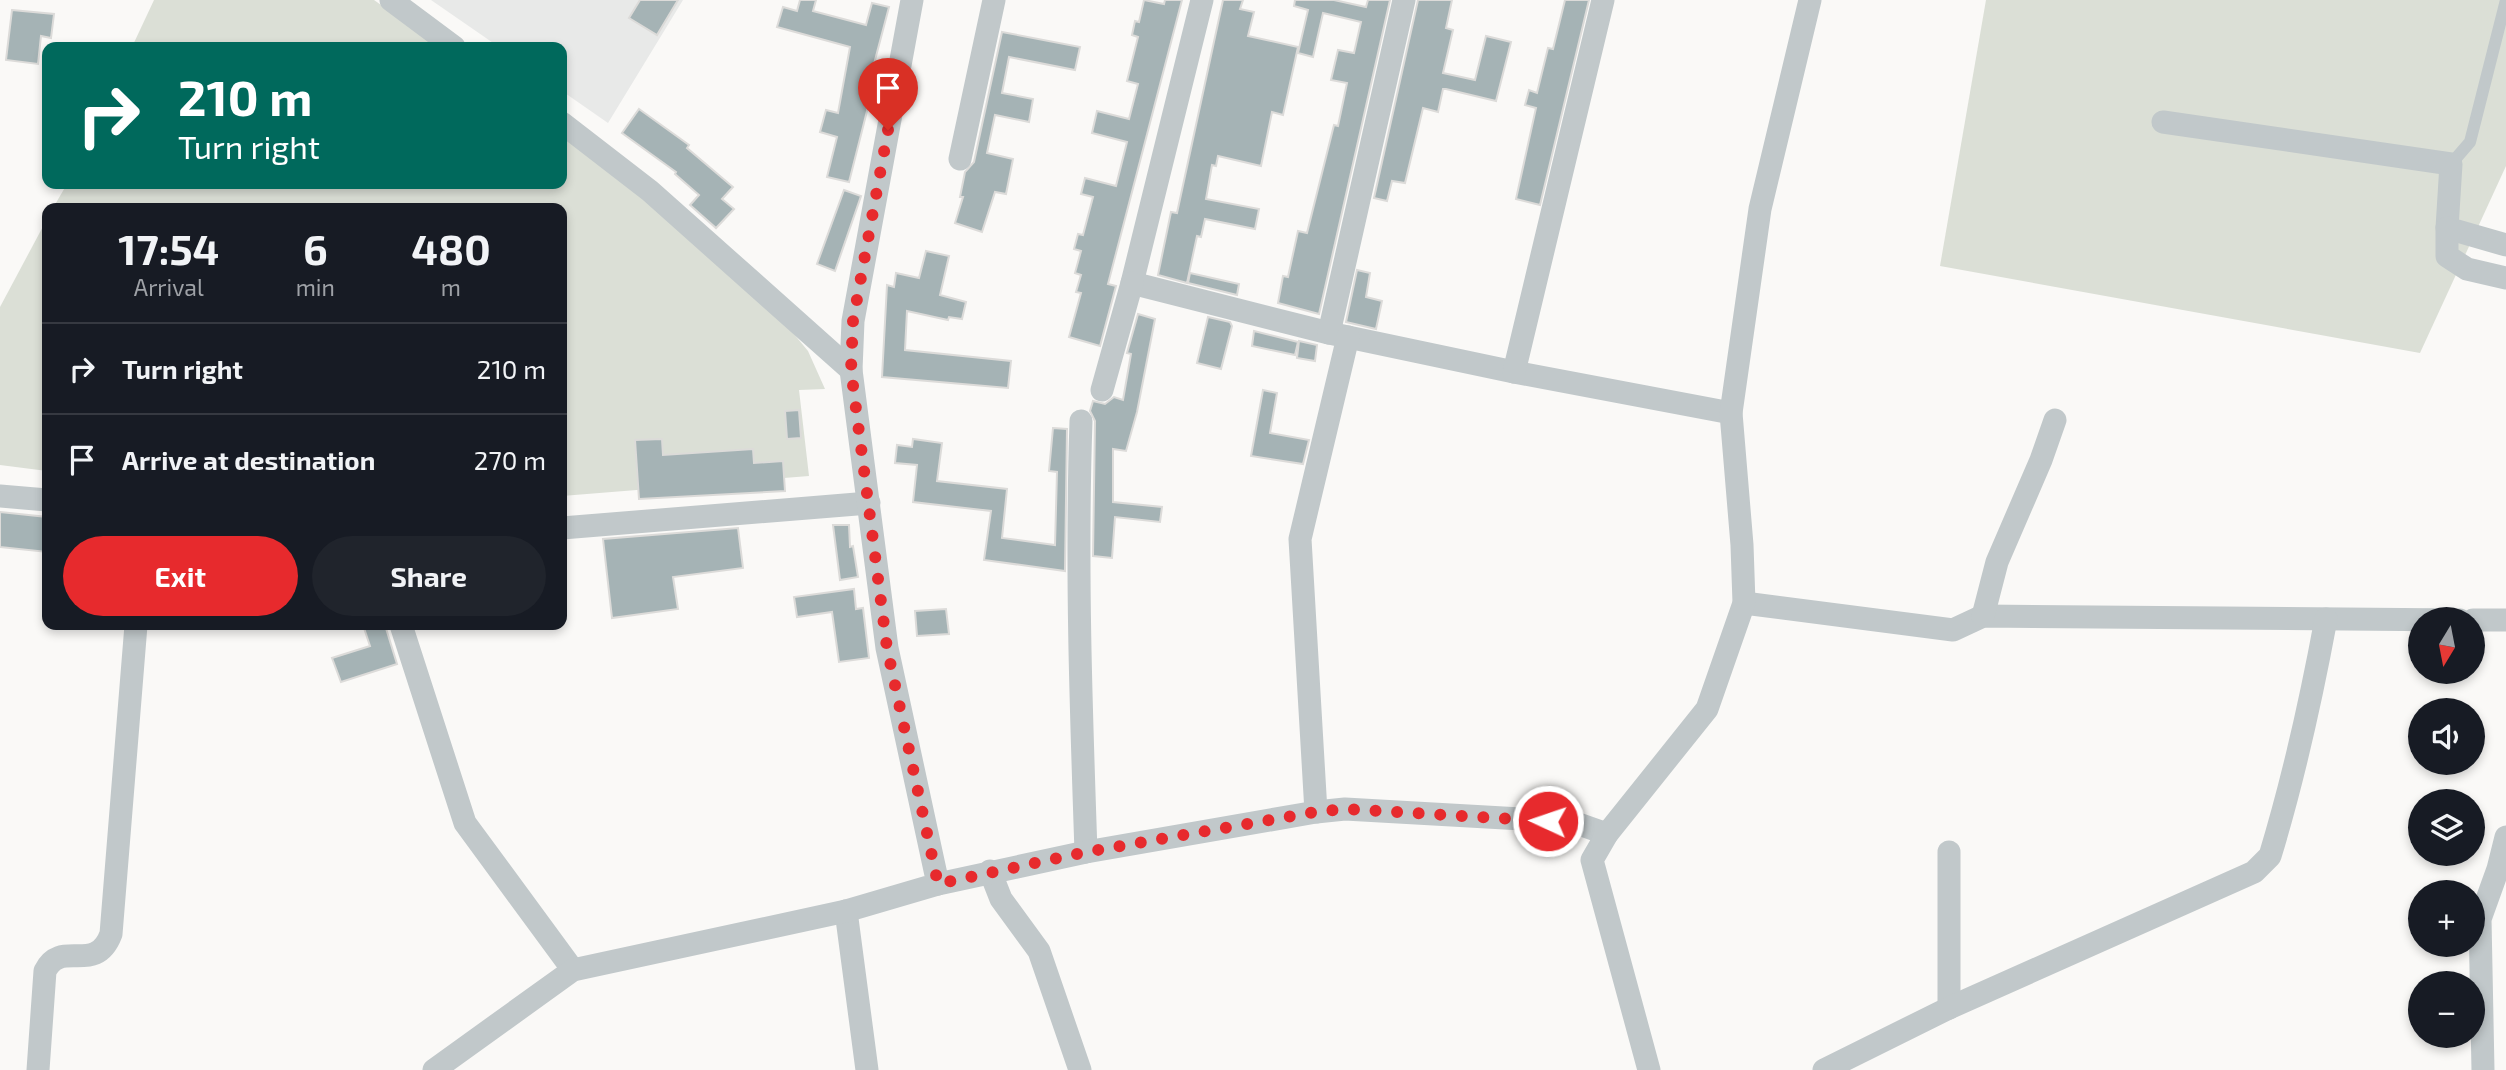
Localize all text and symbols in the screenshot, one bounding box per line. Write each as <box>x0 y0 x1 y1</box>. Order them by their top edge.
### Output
pin <box>858 58 918 130</box>
text: 210 m <box>178 67 312 126</box>
icon: arrive <box>869 69 907 107</box>
icon: right <box>63 70 154 161</box>
text: Turn right <box>178 127 320 165</box>
text: 17:54 <box>118 223 219 273</box>
text: 6 <box>303 223 328 273</box>
text: 480 <box>411 223 491 273</box>
text: Arrival <box>134 273 204 301</box>
text: min <box>296 273 335 301</box>
text: m <box>441 273 461 301</box>
icon: right <box>63 350 101 388</box>
text: Turn right <box>122 353 243 384</box>
text: 210 m <box>477 353 546 384</box>
icon: arrive <box>63 441 101 479</box>
text: Arrive at destination <box>122 444 375 475</box>
text: 270 m <box>474 444 546 475</box>
button: Exit <box>63 536 298 616</box>
button: Share <box>312 536 546 616</box>
north arrow <box>2408 607 2485 684</box>
map controls <box>2408 607 2485 1048</box>
button: sound <box>2408 698 2485 775</box>
position arrow <box>1511 784 1585 858</box>
button: layers <box>2408 789 2485 866</box>
button: + <box>2408 880 2485 957</box>
button: − <box>2408 971 2485 1048</box>

